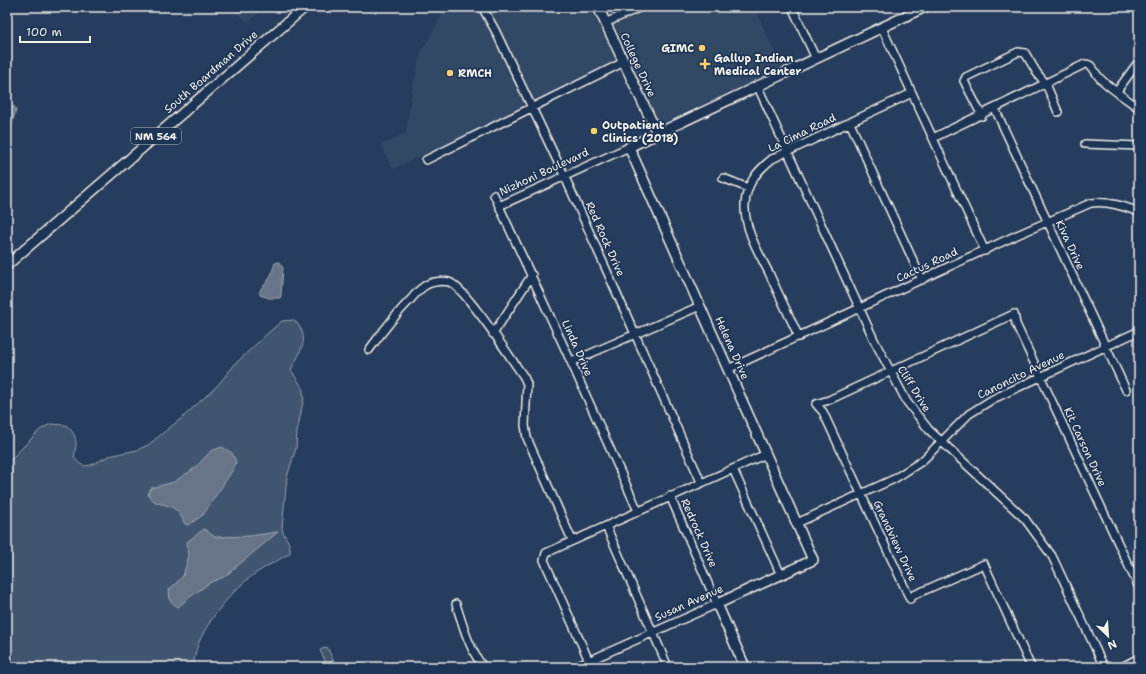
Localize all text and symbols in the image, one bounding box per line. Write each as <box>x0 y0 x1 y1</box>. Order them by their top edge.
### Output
scale bar <box>20 18 90 44</box>
text: 100 m <box>26 24 62 40</box>
street label: South Boardman Drive <box>161 27 261 117</box>
street label: College Drive <box>617 30 659 100</box>
place label: GIMC <box>661 41 694 56</box>
marker: GIMC <box>697 43 707 53</box>
place label: Gallup Indian Medical Center <box>714 51 802 79</box>
marker: Gallup Indian Medical Center <box>699 58 711 70</box>
place label: RMCH <box>458 66 492 81</box>
marker: RMCH <box>445 68 455 78</box>
street label: La Cima Road <box>766 110 838 156</box>
place label: Outpatient Clinics (2018) <box>602 118 678 146</box>
marker: Outpatient Clinics (2018) <box>589 126 599 136</box>
road number: NM 564 <box>131 128 181 144</box>
street label: Nizhoni Boulevard <box>497 145 591 199</box>
street label: Red Rock Drive <box>582 199 628 279</box>
street label: Kiva Drive <box>1052 218 1088 272</box>
street label: Cactus Road <box>894 244 960 286</box>
street label: Helena Drive <box>711 314 753 382</box>
street label: Linda Drive <box>558 318 596 378</box>
street label: Canoncito Avenue <box>975 347 1067 403</box>
street label: Cliff Drive <box>894 363 934 415</box>
street label: Kit Carson Drive <box>1060 405 1110 489</box>
street label: Redrock Drive <box>677 496 721 570</box>
street label: Grandview Drive <box>870 498 920 584</box>
street label: Susan Avenue <box>652 581 726 625</box>
north arrow <box>1088 616 1128 656</box>
text: N <box>1105 636 1119 653</box>

